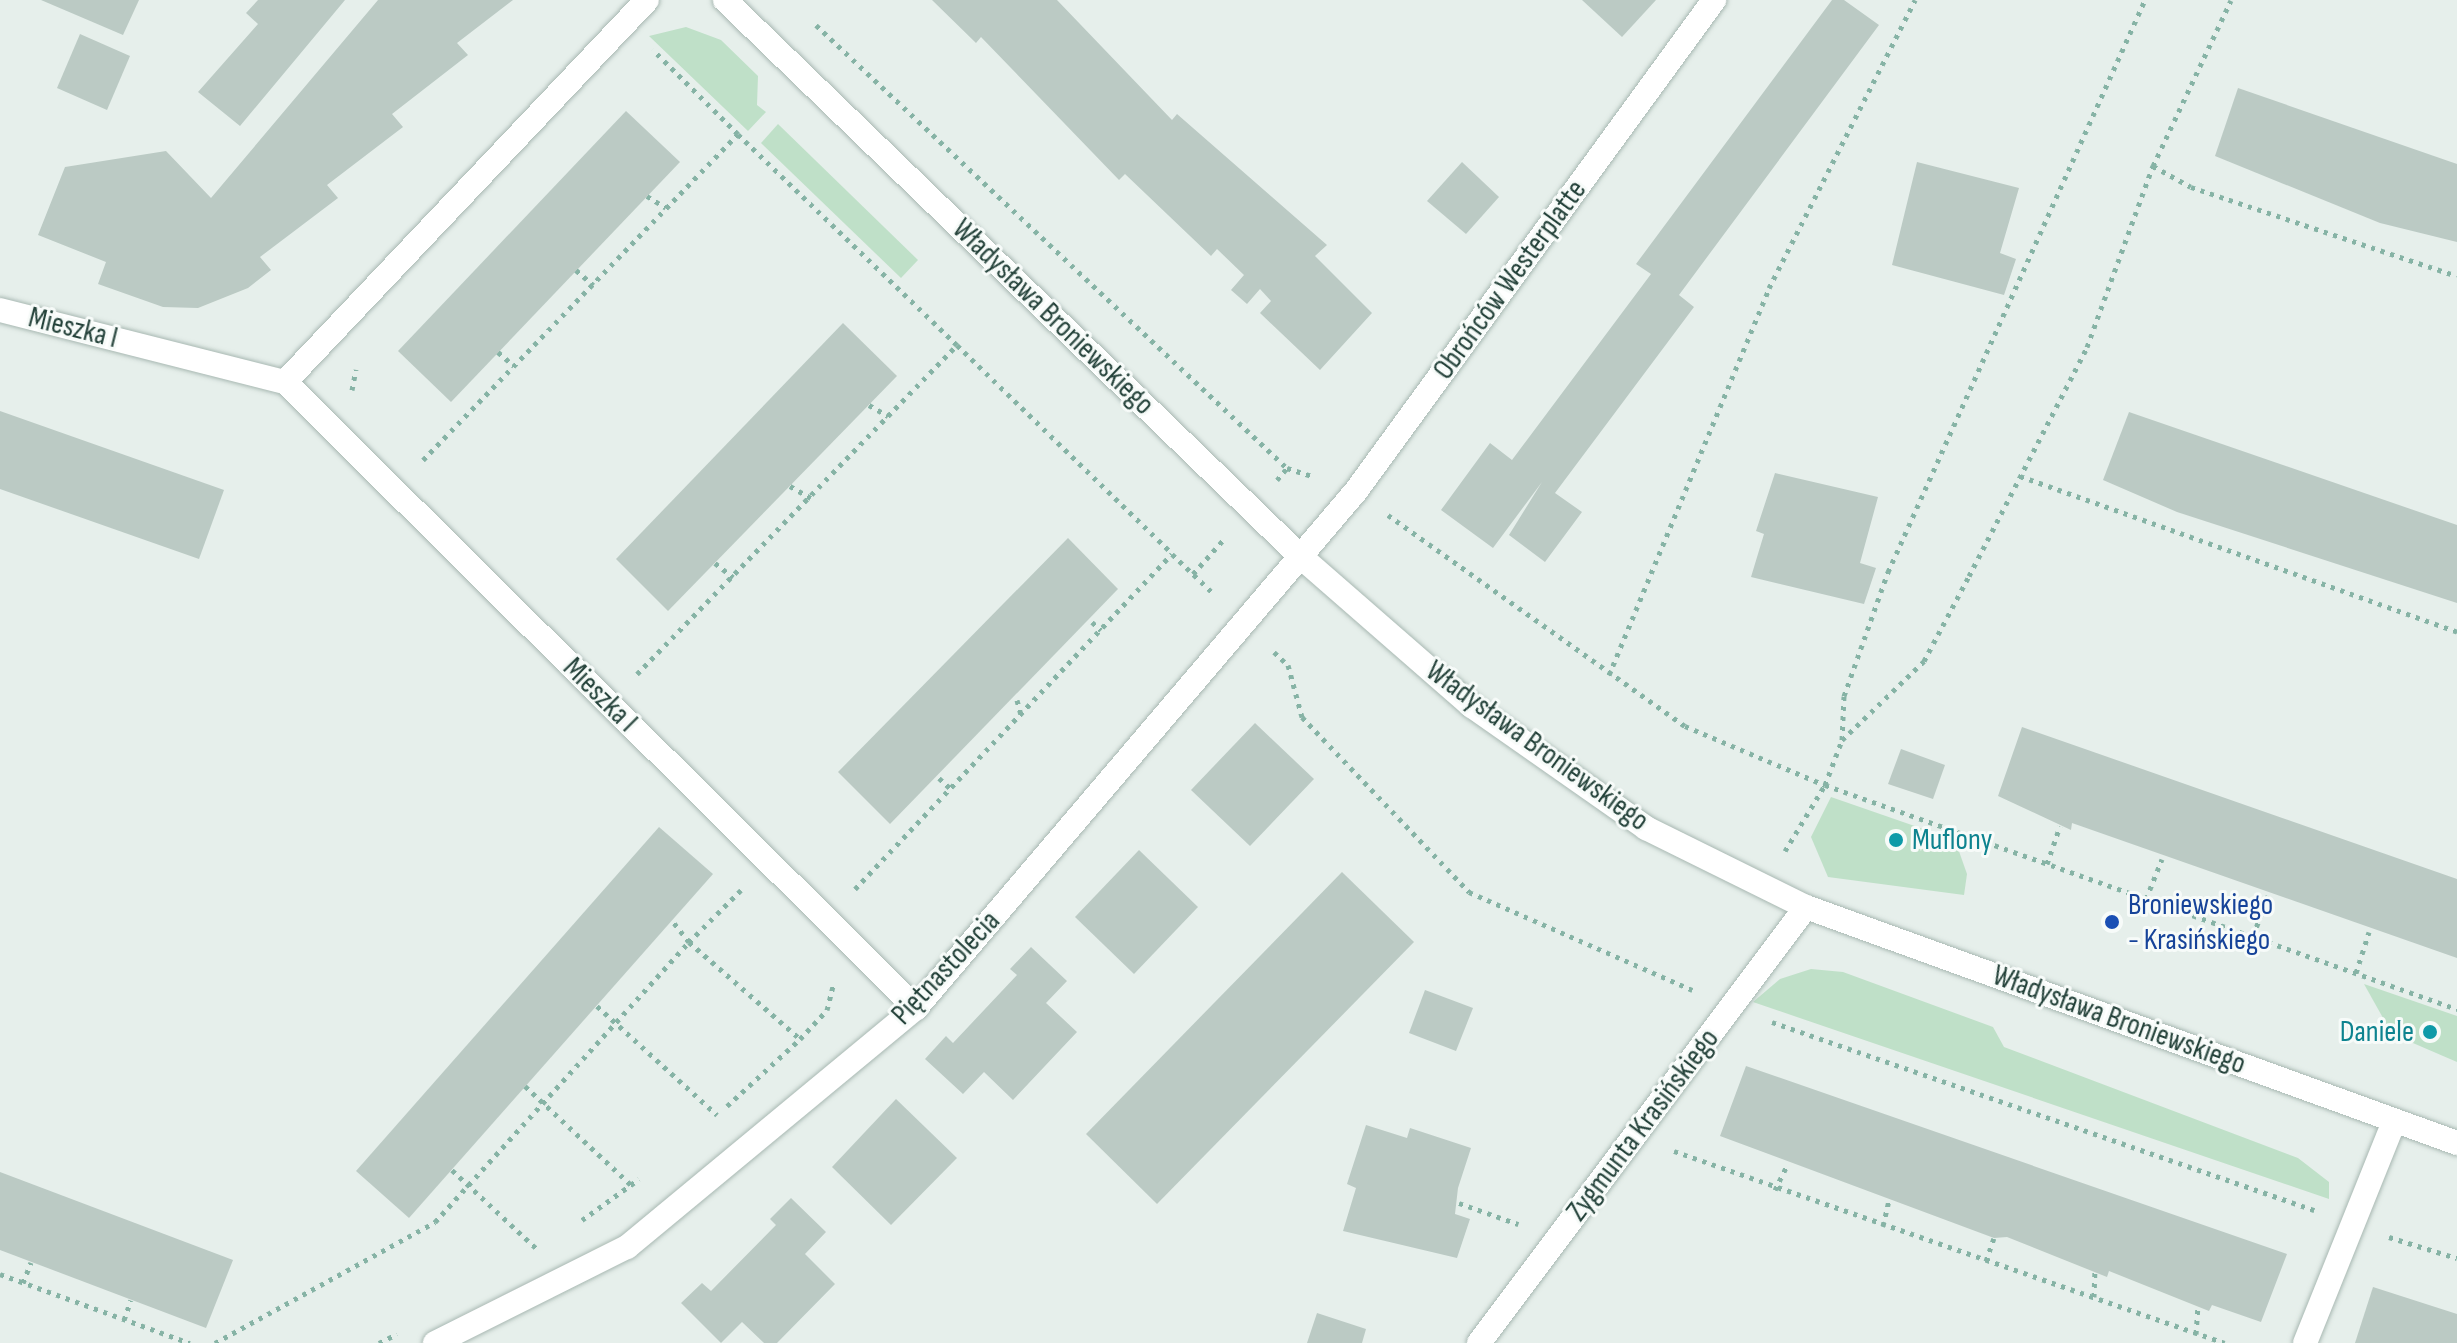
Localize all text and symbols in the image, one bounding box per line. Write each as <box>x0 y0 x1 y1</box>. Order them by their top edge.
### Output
street label: Obrońców Westerplatte <box>1426 173 1594 387</box>
street label: Władysława Broniewskiego <box>945 211 1161 423</box>
street label: Mieszka I <box>25 300 121 356</box>
street label: Mieszka I <box>555 650 645 740</box>
street label: Władysława Broniewskiego <box>1419 653 1655 839</box>
place label: Muflony <box>1912 822 1992 858</box>
marker: Muflony <box>1887 831 1905 849</box>
place label: Broniewskiego - Krasińskiego <box>2128 887 2273 958</box>
street label: Piętnastolecia <box>884 904 1008 1032</box>
marker: Broniewskiego - Krasińskiego <box>2103 913 2121 931</box>
street label: Władysława Broniewskiego <box>1988 957 2250 1083</box>
place label: Daniele <box>2340 1014 2414 1050</box>
street label: Zygmunta Krasińskiego <box>1559 1022 1727 1228</box>
marker: Daniele <box>2421 1023 2439 1041</box>

